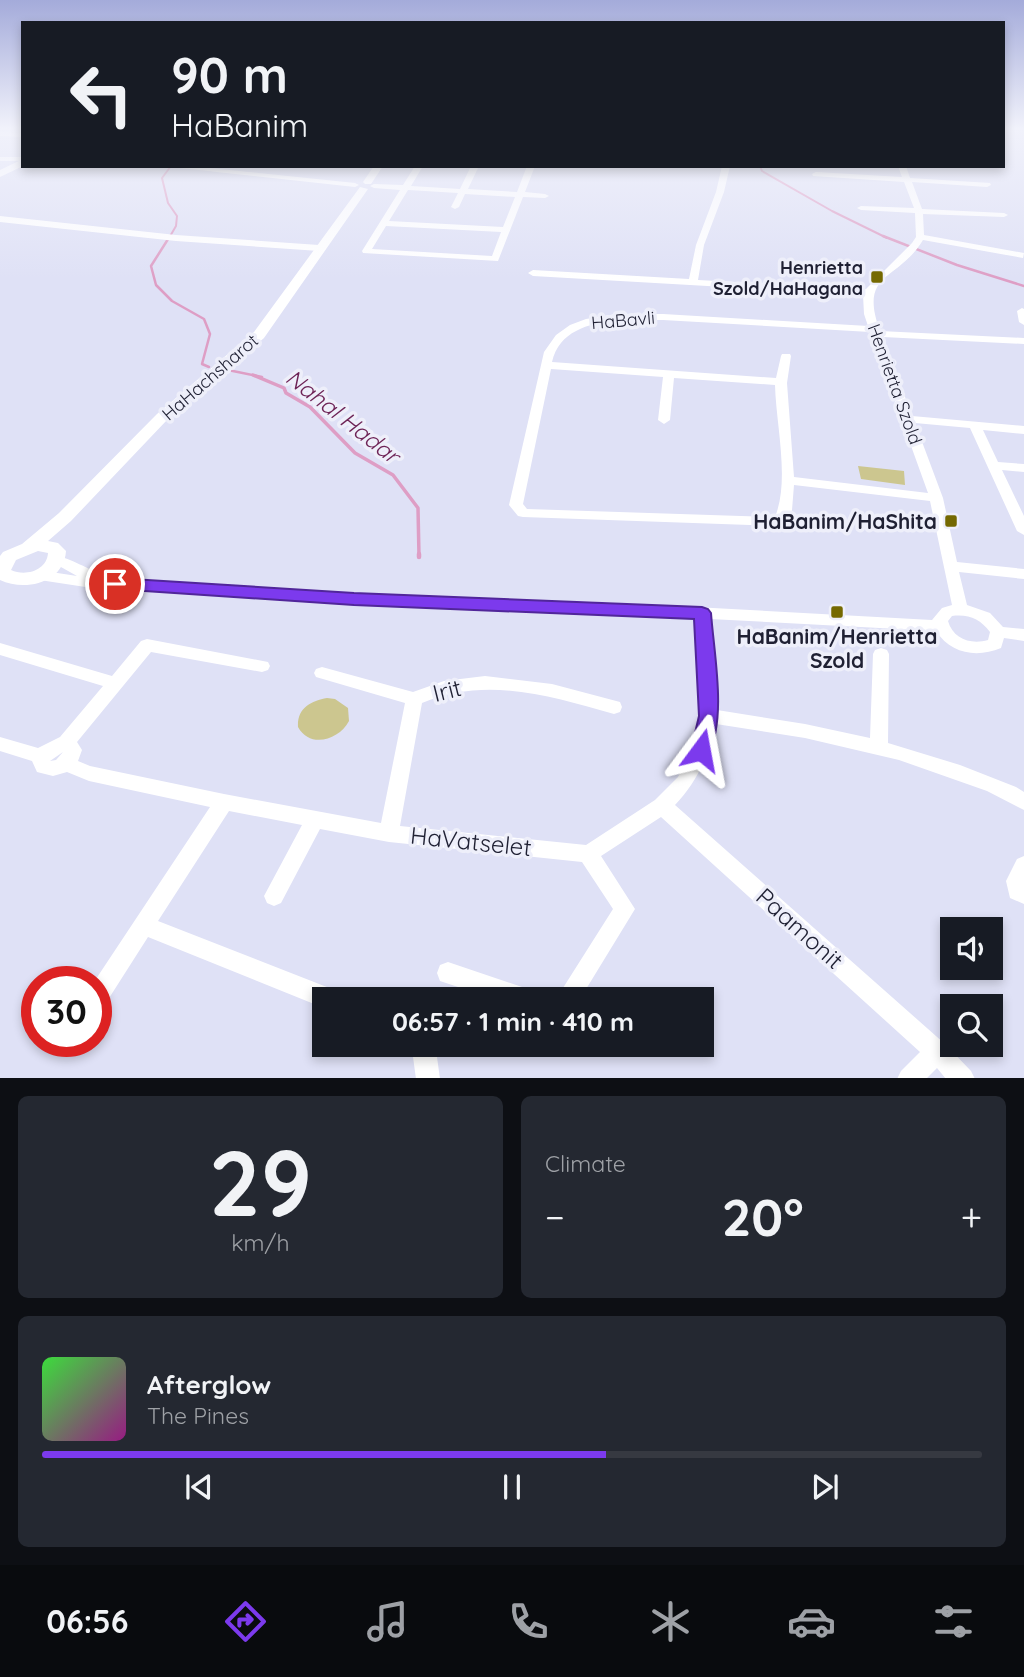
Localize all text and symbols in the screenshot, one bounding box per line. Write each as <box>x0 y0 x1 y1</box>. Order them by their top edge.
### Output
text: 90 m <box>171 44 288 105</box>
icon: left <box>56 49 147 140</box>
text: HaBanim <box>171 105 308 145</box>
place label: Henrietta Szold/HaHagana <box>713 256 863 300</box>
marker: Henrietta Szold/HaHagana <box>869 269 885 285</box>
street label: HaBavli <box>590 306 656 334</box>
street label: Henrietta Szold <box>863 320 927 448</box>
street label: HaHachsharot <box>157 329 263 425</box>
water label: Nahal Hadar <box>280 363 408 471</box>
place label: HaBanim/HaShita <box>753 508 937 534</box>
marker: HaBanim/HaShita <box>943 513 959 529</box>
pin <box>85 554 145 614</box>
icon: arrive <box>96 565 134 603</box>
marker: HaBanim/Henrietta Szold <box>829 604 845 620</box>
place label: HaBanim/Henrietta Szold <box>737 623 937 673</box>
street label: Irit <box>430 672 464 708</box>
position arrow <box>664 713 738 787</box>
street label: HaVatselet <box>409 820 533 862</box>
street label: Paamonit <box>750 881 850 975</box>
map controls <box>940 917 1003 1057</box>
button: sound <box>940 917 1003 980</box>
speed limit sign: 30 <box>21 966 112 1057</box>
button: search <box>940 994 1003 1057</box>
text: 06:57 · 1 min · 410 m <box>392 1005 634 1038</box>
text: 29 <box>209 1125 312 1239</box>
text: Climate <box>545 1149 626 1178</box>
text: 20° <box>722 1184 804 1249</box>
text: − <box>545 1193 565 1241</box>
text: + <box>961 1193 982 1241</box>
text: km/h <box>231 1228 290 1257</box>
text: Afterglow <box>147 1368 271 1401</box>
text: The Pines <box>147 1401 249 1430</box>
icon: previous <box>180 1468 218 1506</box>
icon: pause <box>493 1468 531 1506</box>
icon: next <box>806 1468 844 1506</box>
icon: directions <box>221 1597 270 1646</box>
icon: music <box>363 1597 412 1646</box>
icon: phone <box>504 1597 553 1646</box>
icon: climate <box>646 1597 695 1646</box>
icon: car <box>787 1597 836 1646</box>
icon: filters <box>929 1597 978 1646</box>
text: 06:56 <box>46 1601 128 1641</box>

